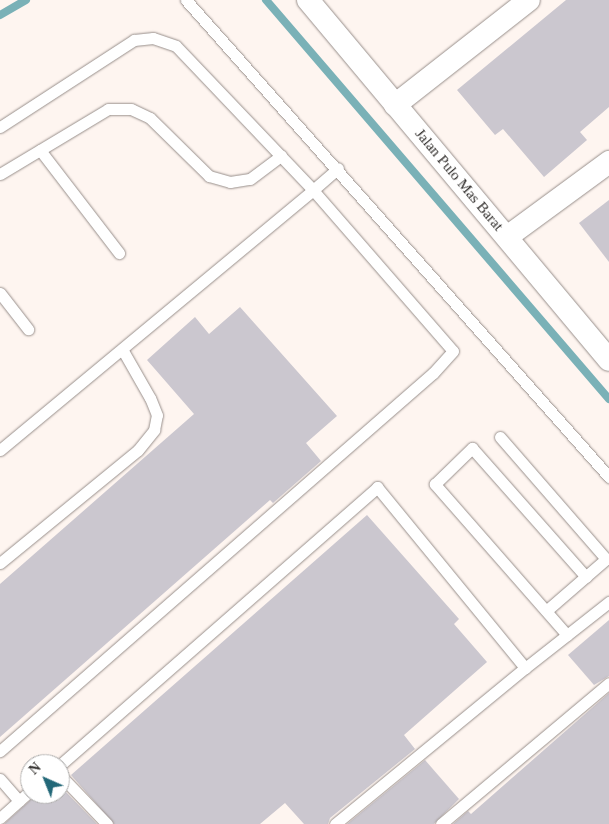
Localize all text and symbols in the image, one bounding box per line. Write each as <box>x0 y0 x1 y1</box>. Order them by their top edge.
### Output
street label: Jalan Pulo Mas Barat <box>411 125 507 235</box>
north arrow <box>20 754 70 804</box>
text: N <box>26 760 44 777</box>

